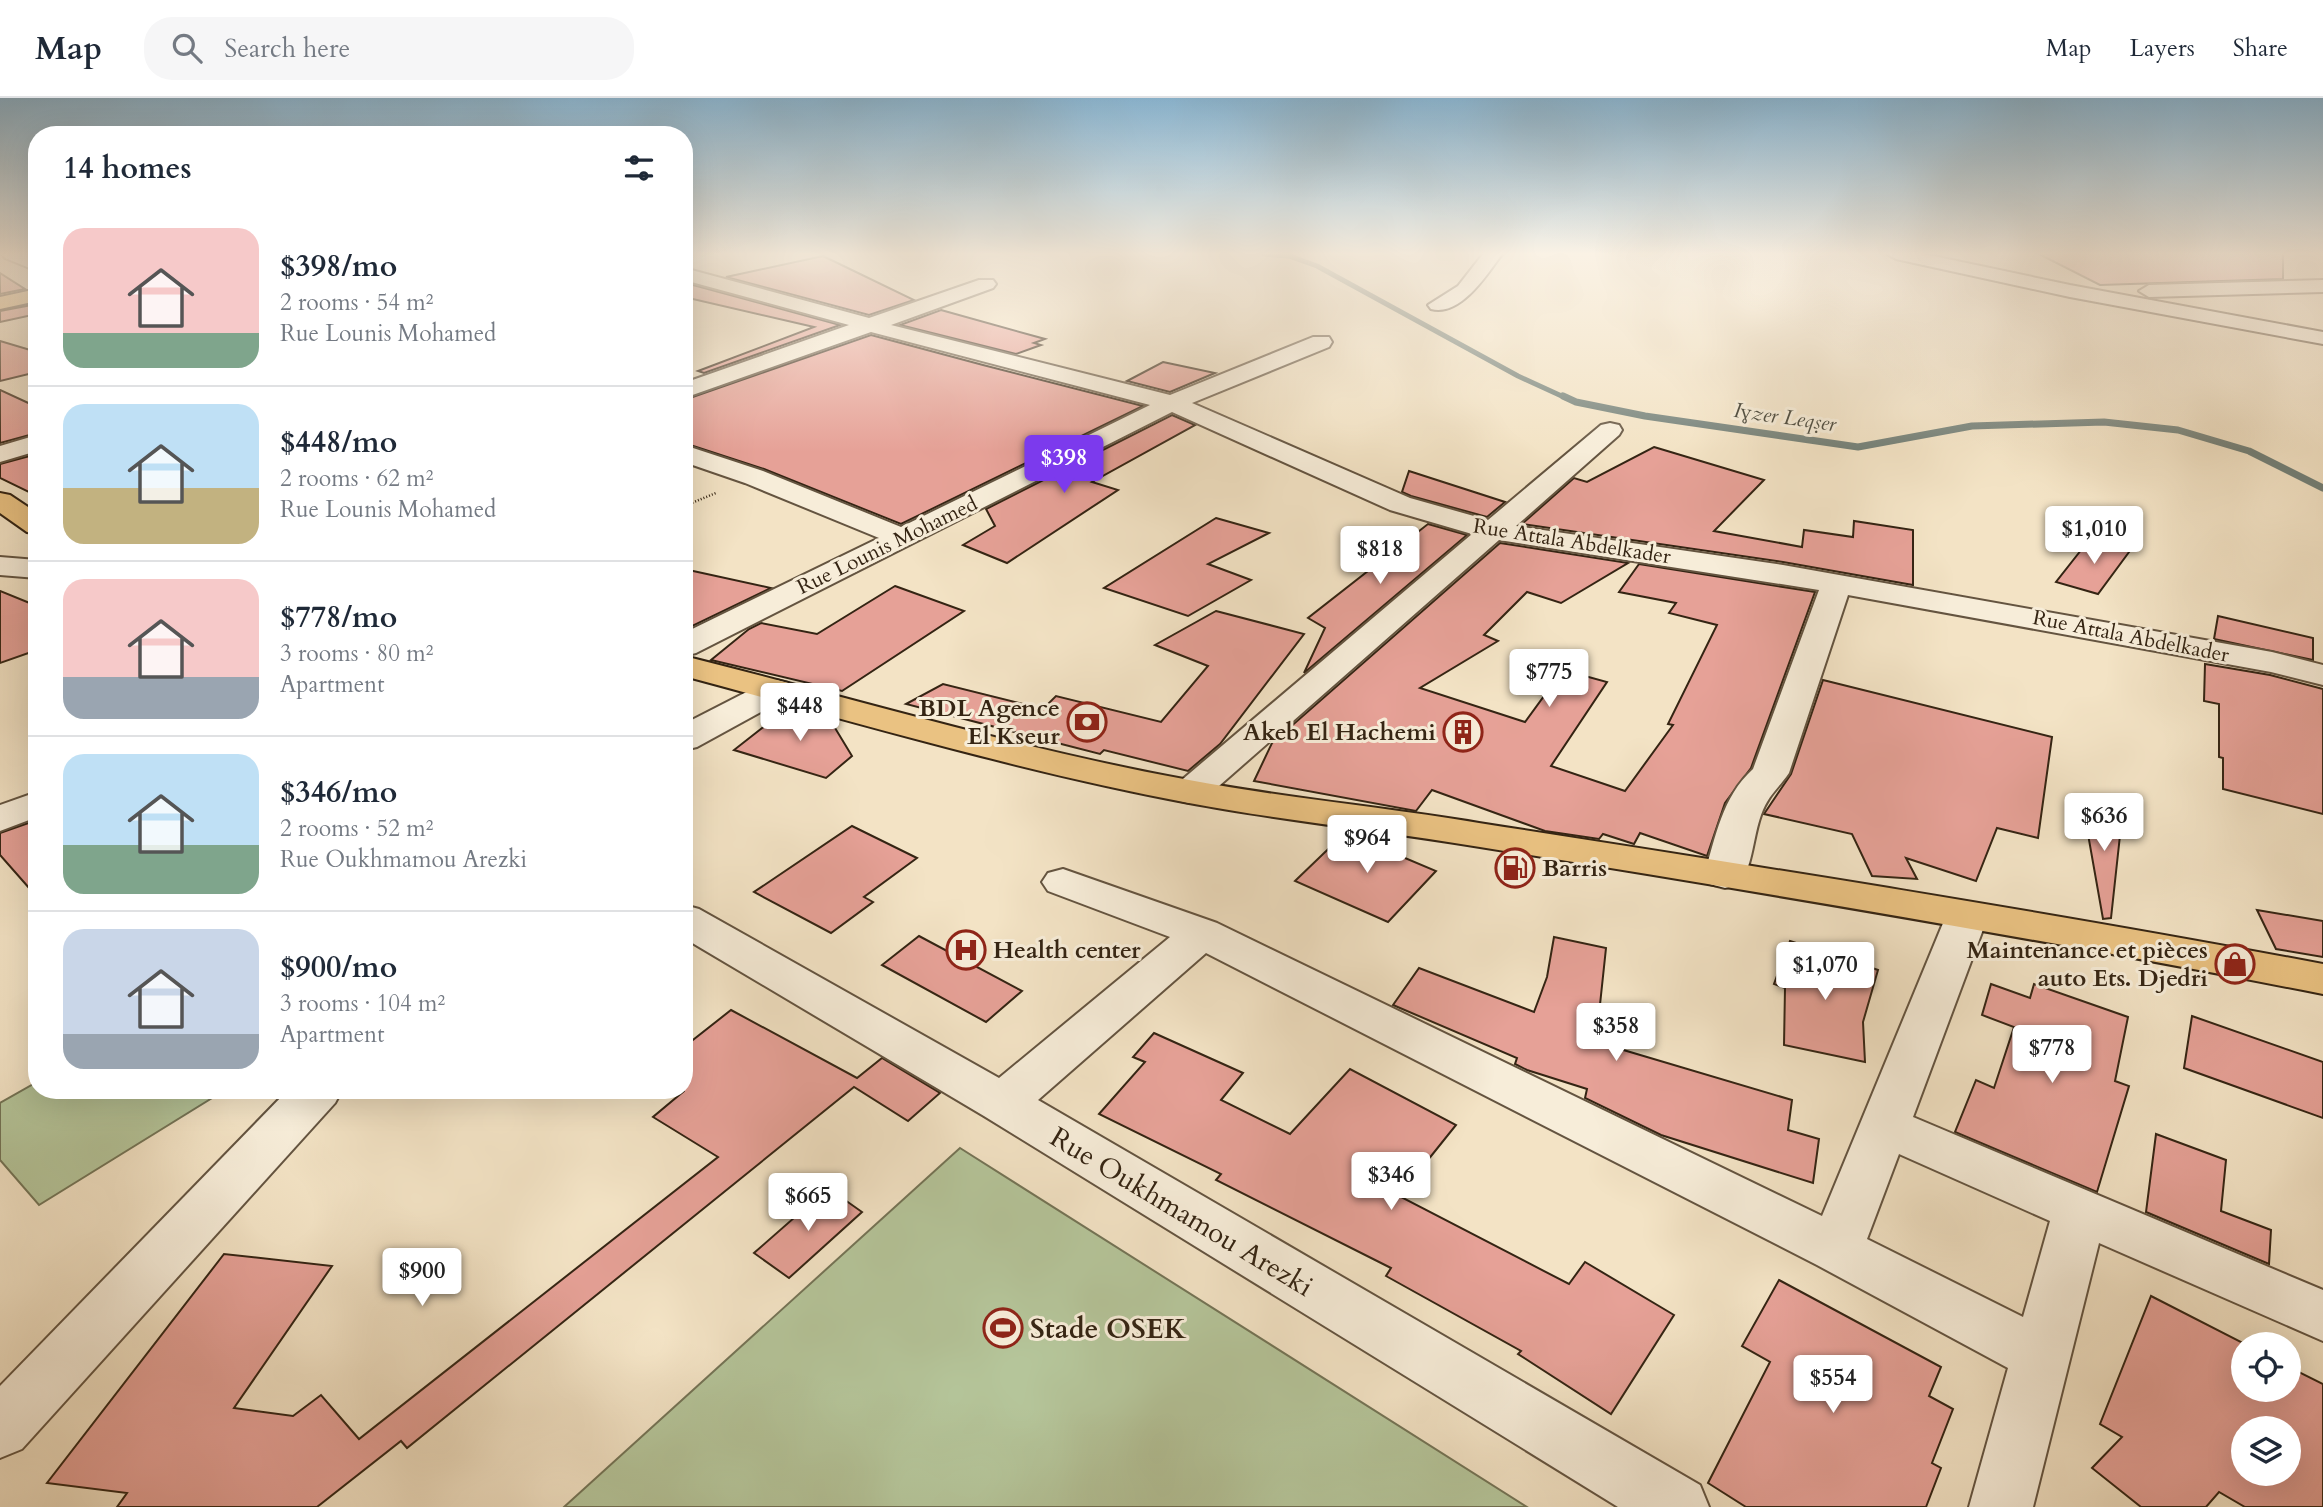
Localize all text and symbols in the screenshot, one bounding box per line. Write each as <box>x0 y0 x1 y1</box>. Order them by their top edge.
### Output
search box <box>144 17 634 80</box>
text: Map <box>35 26 102 71</box>
icon: search <box>168 29 206 67</box>
text: Search here <box>224 31 350 66</box>
text: Map <box>2046 32 2092 65</box>
text: Layers <box>2130 32 2195 65</box>
text: Share <box>2233 32 2288 65</box>
text: 14 homes <box>63 148 192 189</box>
icon: filters <box>620 149 658 187</box>
text: $398/mo <box>280 246 397 287</box>
icon: home <box>119 256 203 340</box>
text: 2 rooms · 54 m² <box>280 287 433 318</box>
text: Rue Lounis Mohamed <box>280 318 496 349</box>
water label: Iɣzer Leqṣer <box>1732 396 1839 439</box>
text: $448/mo <box>280 422 397 463</box>
icon: home <box>119 432 203 516</box>
pin: $398 <box>1023 436 1105 495</box>
text: $398 <box>1040 442 1088 473</box>
text: 2 rooms · 62 m² <box>280 463 433 494</box>
street label: Rue Lounis Mohamed <box>792 489 982 602</box>
text: Rue Lounis Mohamed <box>280 494 496 525</box>
pin: $1,010 <box>2037 506 2151 566</box>
street label: Rue Attala Abdelkader <box>1471 512 1673 571</box>
text: $1,010 <box>2061 513 2127 544</box>
pin: $818 <box>1339 526 1421 586</box>
text: $818 <box>1356 533 1404 564</box>
text: $778/mo <box>280 597 397 638</box>
street label: Rue Attala Abdelkader <box>2030 603 2232 670</box>
icon: home <box>119 607 203 691</box>
text: 3 rooms · 80 m² <box>280 638 433 669</box>
pin: $775 <box>1508 650 1590 709</box>
text: $775 <box>1525 656 1573 687</box>
text: Apartment <box>280 669 384 700</box>
pin: $448 <box>759 684 841 743</box>
text: $448 <box>776 690 824 721</box>
place label: BDL Agence El Kseur <box>919 692 1060 753</box>
bank icon: BDL Agence El Kseur <box>1066 701 1108 743</box>
building icon: Akeb El Hachemi <box>1442 711 1484 753</box>
place label: Akeb El Hachemi <box>1243 716 1436 749</box>
text: $346/mo <box>280 772 397 813</box>
icon: home <box>119 782 203 866</box>
pin: $636 <box>2063 794 2145 853</box>
text: $636 <box>2080 800 2128 831</box>
text: 2 rooms · 52 m² <box>280 813 433 844</box>
pin: $964 <box>1326 816 1408 875</box>
text: $964 <box>1343 822 1391 853</box>
text: Rue Oukhmamou Arezki <box>280 844 527 875</box>
fuel station icon: Barris <box>1494 847 1536 889</box>
place label: Barris <box>1542 852 1607 885</box>
hospital icon: Health center <box>945 929 987 971</box>
place label: Health center <box>993 934 1141 967</box>
place label: Maintenance et pièces auto Ets. Djedri <box>1967 934 2208 995</box>
pin: $1,070 <box>1768 942 1882 1002</box>
shop icon: Maintenance et pièces auto Ets. Djedri <box>2214 943 2256 985</box>
text: $900/mo <box>280 947 397 988</box>
text: $1,070 <box>1792 949 1858 980</box>
icon: home <box>119 957 203 1041</box>
text: 3 rooms · 104 m² <box>280 988 445 1019</box>
pin: $358 <box>1575 1004 1657 1063</box>
text: $358 <box>1592 1010 1640 1041</box>
text: Apartment <box>280 1019 384 1050</box>
pin: $778 <box>2011 1026 2093 1085</box>
text: $778 <box>2028 1032 2076 1063</box>
street label: Rue Oukhmamou Arezki <box>1043 1118 1320 1306</box>
pin: $346 <box>1350 1152 1432 1212</box>
text: $346 <box>1367 1159 1415 1190</box>
pin: $665 <box>767 1174 849 1233</box>
text: $665 <box>784 1180 832 1211</box>
pin: $900 <box>381 1248 463 1308</box>
text: $900 <box>398 1255 446 1286</box>
sports icon: Stade OSEK <box>982 1307 1024 1349</box>
place label: Stade OSEK <box>1030 1310 1187 1348</box>
map controls <box>2231 1332 2301 1486</box>
button: locate <box>2231 1332 2301 1402</box>
pin: $554 <box>1792 1356 1874 1415</box>
text: $554 <box>1809 1362 1857 1393</box>
button: layers <box>2231 1416 2301 1486</box>

